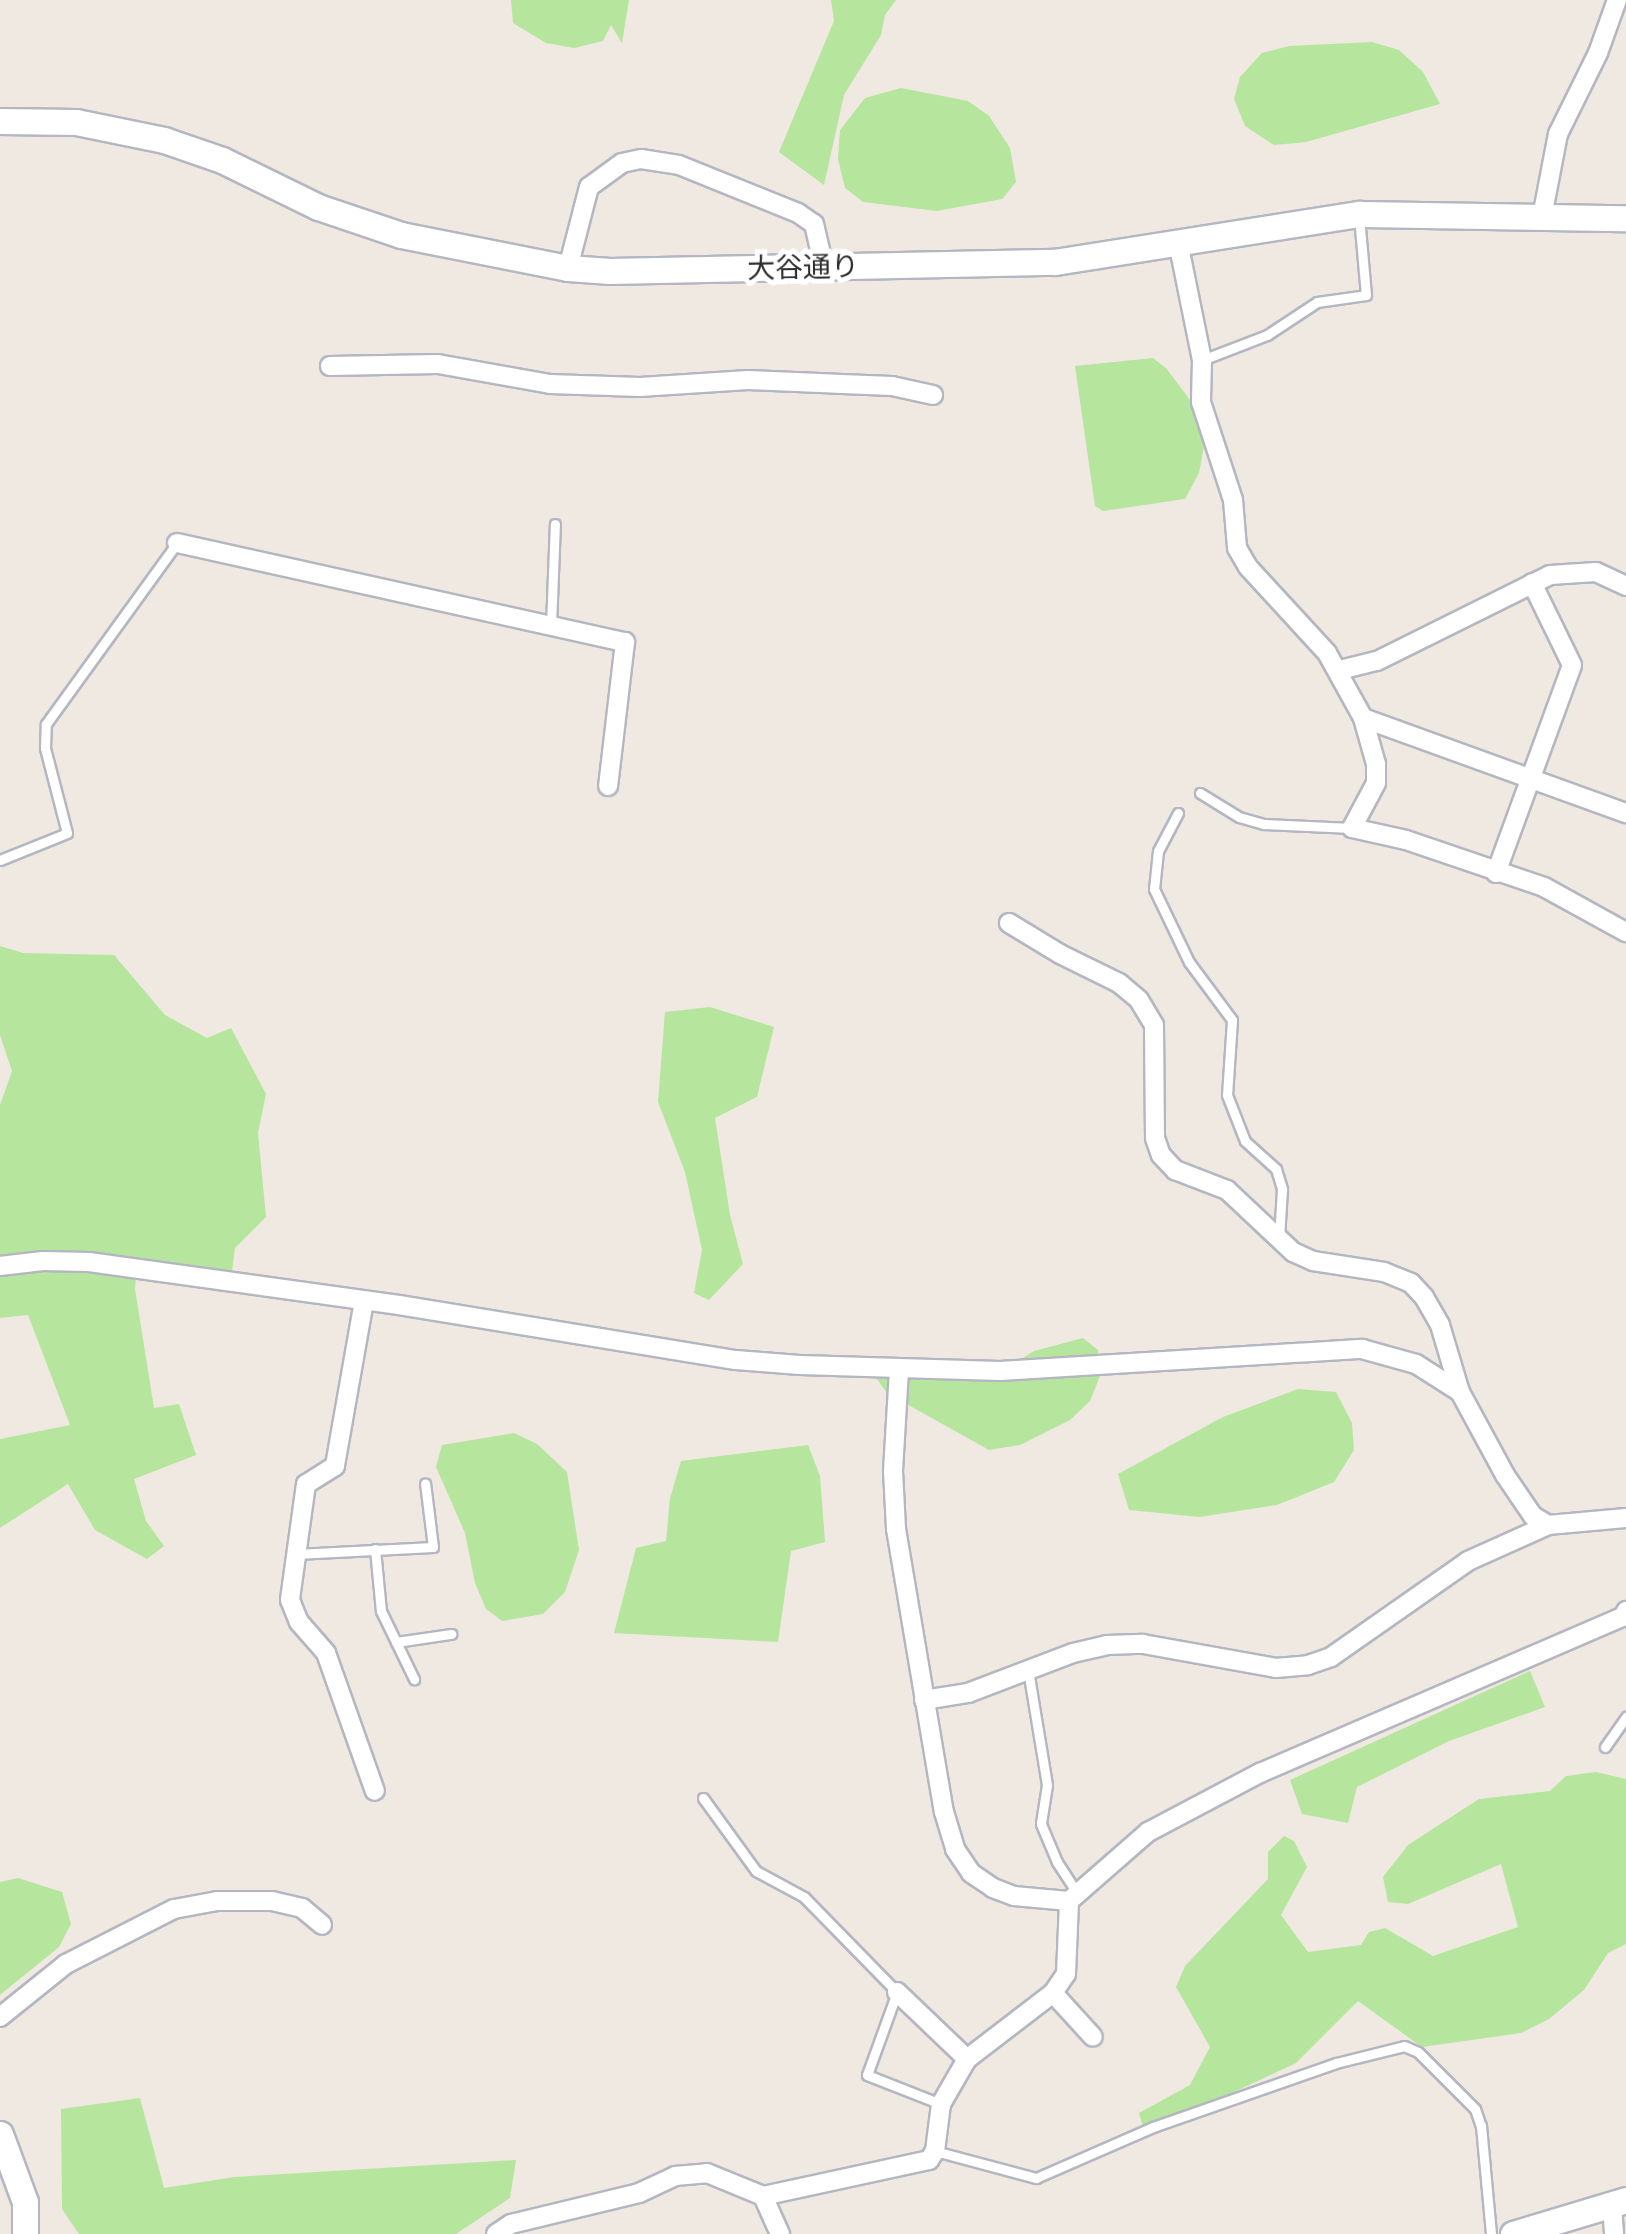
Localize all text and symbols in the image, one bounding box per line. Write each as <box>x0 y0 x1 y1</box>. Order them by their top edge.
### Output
street label: 大谷通り <box>747 250 859 286</box>

